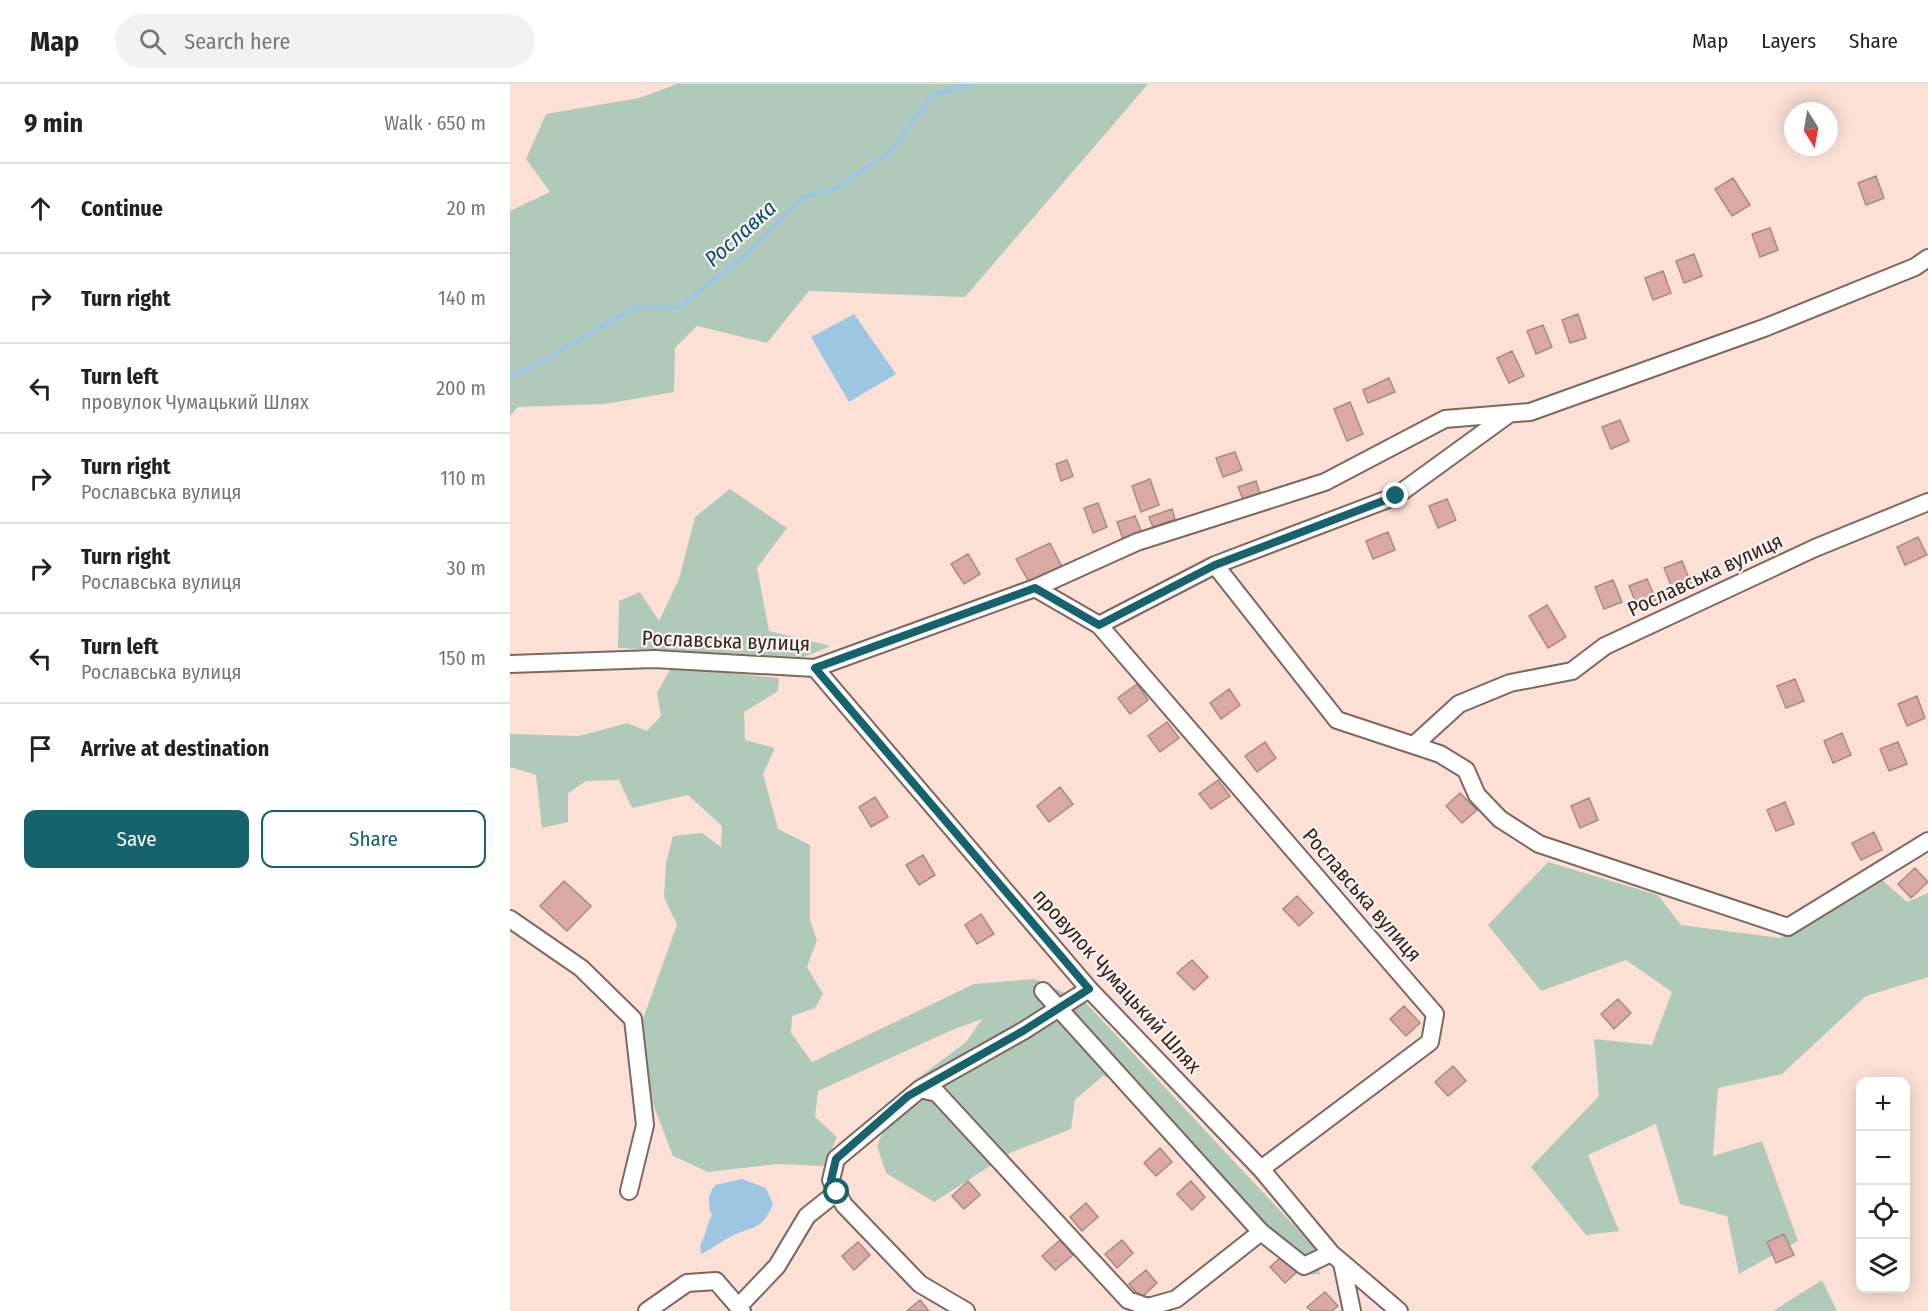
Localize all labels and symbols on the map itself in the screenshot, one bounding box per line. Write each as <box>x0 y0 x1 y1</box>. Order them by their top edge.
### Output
north arrow <box>1784 102 1838 156</box>
water label: Рославка <box>699 194 782 272</box>
route end <box>1382 482 1408 508</box>
street label: Рославська вулиця <box>1623 528 1787 622</box>
street label: Рославська вулиця <box>641 625 811 657</box>
street label: Рославська вулиця <box>1297 823 1427 967</box>
street label: провулок Чумацький Шлях <box>1027 883 1207 1079</box>
route start <box>823 1178 849 1204</box>

